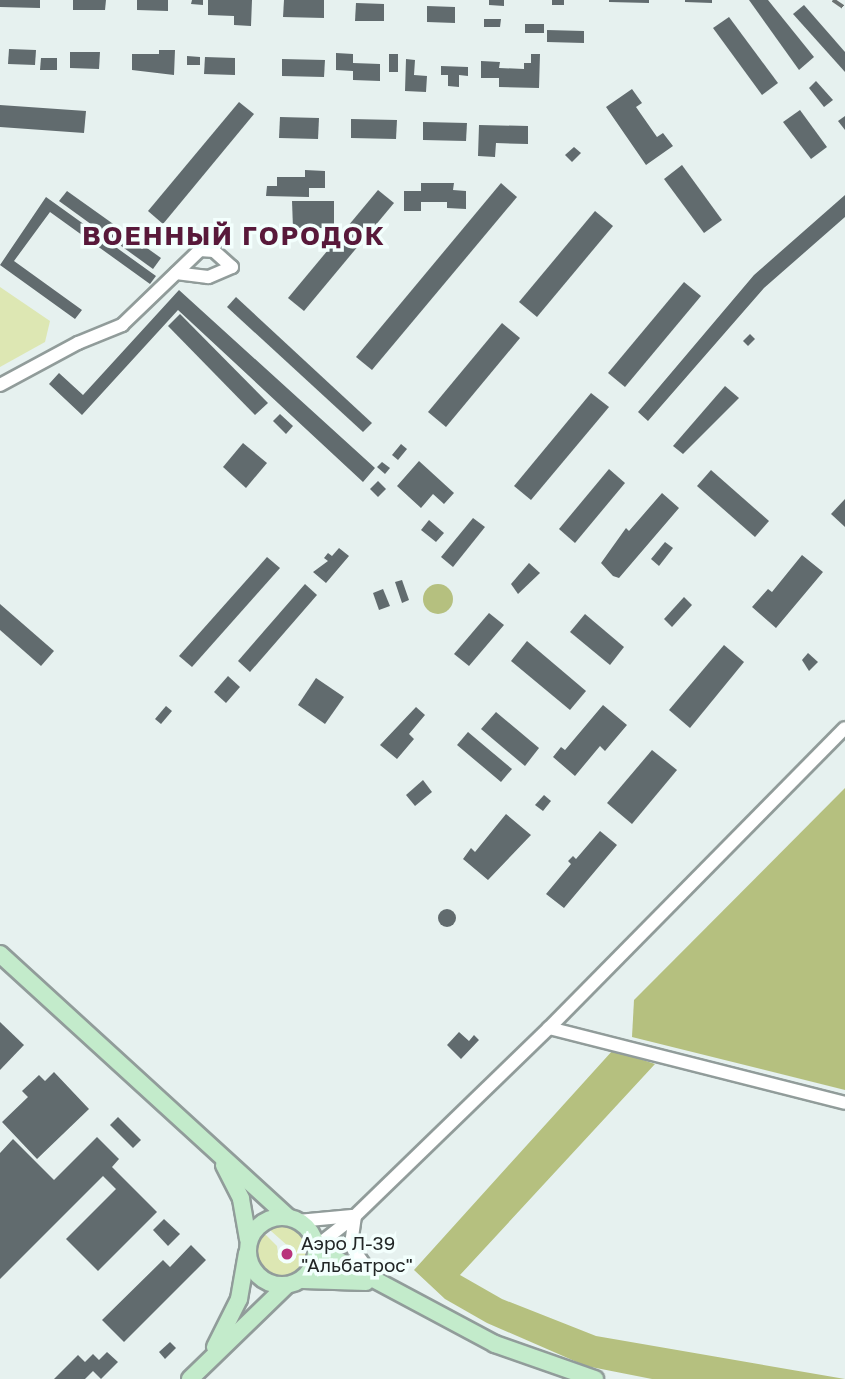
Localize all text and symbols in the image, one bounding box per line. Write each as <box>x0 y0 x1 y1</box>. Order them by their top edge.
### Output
district label: ВОЕННЫЙ ГОРОДОК <box>84 220 384 252</box>
place label: Аэро Л-39 "Альбатрос" <box>301 1232 413 1276</box>
marker: Аэро Л-39 "Альбатрос" <box>279 1246 295 1262</box>

